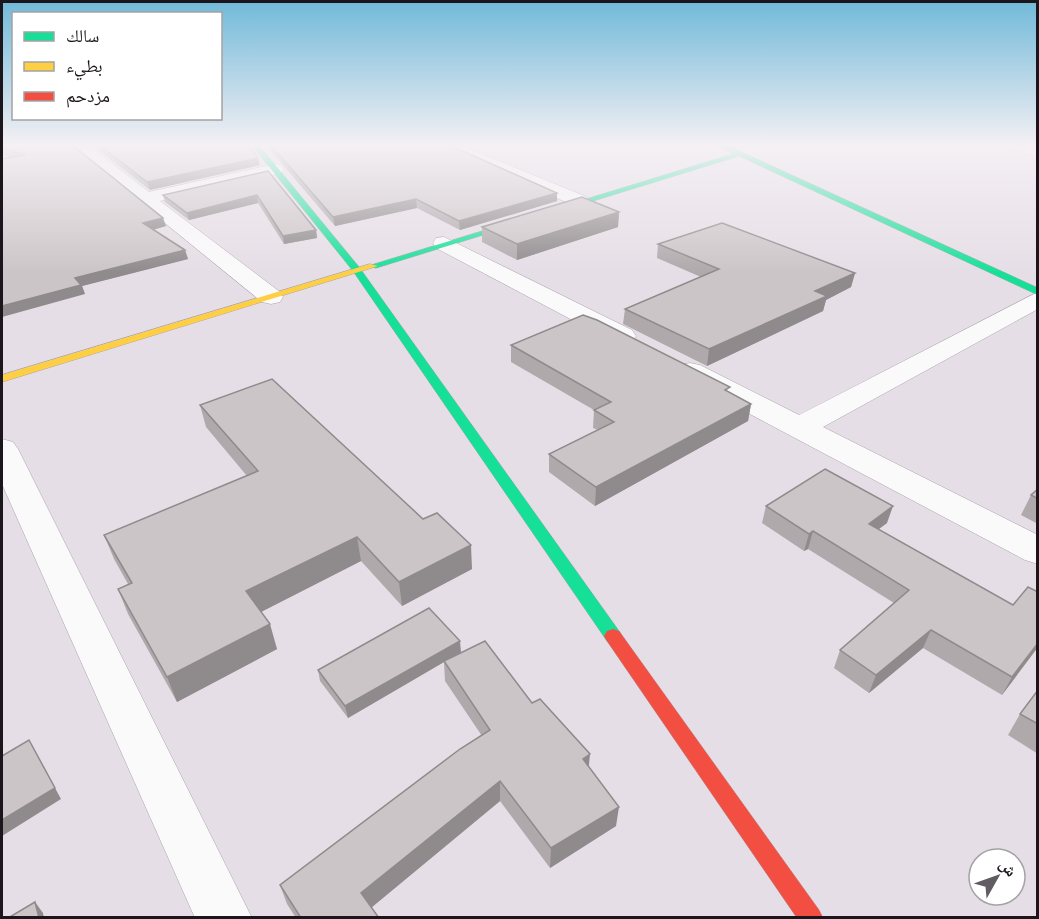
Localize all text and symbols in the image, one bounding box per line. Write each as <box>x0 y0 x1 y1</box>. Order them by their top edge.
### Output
legend <box>12 12 222 120</box>
text: سالك <box>66 24 99 48</box>
text: بطيء <box>66 54 103 81</box>
text: مزدحم <box>66 84 110 108</box>
north arrow <box>967 847 1027 907</box>
text: ش <box>995 854 1022 881</box>

